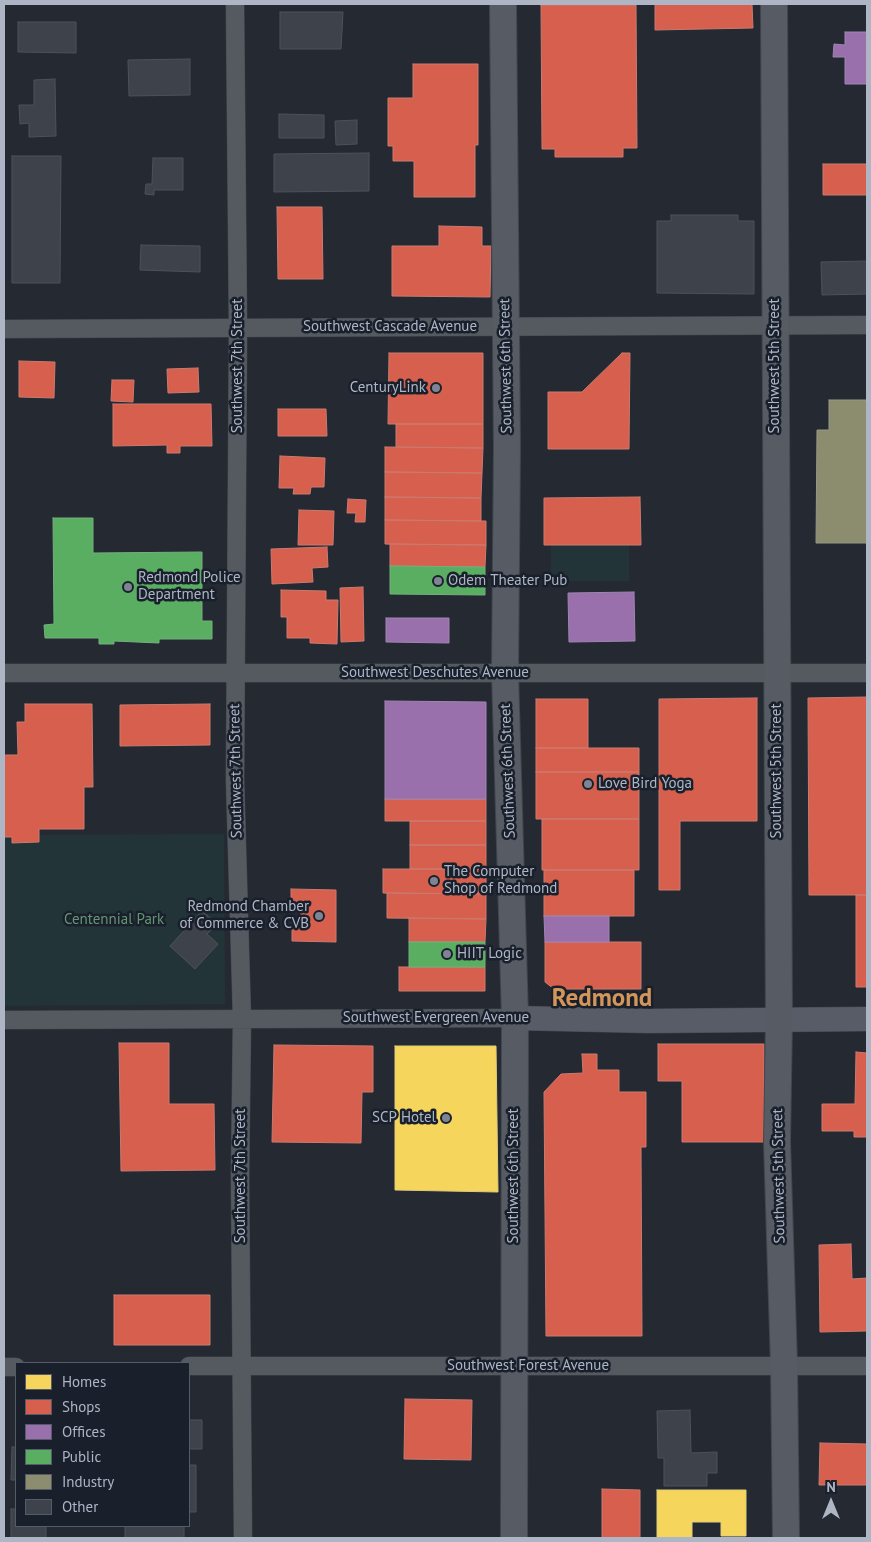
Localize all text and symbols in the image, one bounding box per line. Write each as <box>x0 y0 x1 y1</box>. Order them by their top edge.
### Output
street label: Southwest 6th Street <box>496 298 516 434</box>
street label: Southwest 5th Street <box>766 298 784 434</box>
street label: Southwest 7th Street <box>229 299 247 433</box>
street label: Southwest Cascade Avenue <box>303 318 477 336</box>
place label: CenturyLink <box>350 379 426 397</box>
marker: CenturyLink <box>430 382 442 394</box>
place label: Redmond Police Department <box>138 569 241 604</box>
place label: Odem Theater Pub <box>448 572 567 590</box>
marker: Odem Theater Pub <box>432 575 444 587</box>
marker: Redmond Police Department <box>122 581 134 593</box>
street label: Southwest Deschutes Avenue <box>341 664 529 682</box>
street label: Southwest 6th Street <box>497 703 519 839</box>
street label: Southwest 5th Street <box>768 703 786 839</box>
street label: Southwest 7th Street <box>226 704 246 838</box>
place label: Love Bird Yoga <box>598 775 692 793</box>
marker: Love Bird Yoga <box>582 778 594 790</box>
place label: The Computer Shop of Redmond <box>444 863 557 898</box>
marker: The Computer Shop of Redmond <box>428 875 440 887</box>
place label: Redmond Chamber of Commerce & CVB <box>179 898 309 933</box>
marker: Redmond Chamber of Commerce & CVB <box>313 910 325 922</box>
park label: Centennial Park <box>64 911 164 929</box>
place label: HIIT Logic <box>457 945 522 963</box>
marker: HIIT Logic <box>441 948 453 960</box>
district label: Redmond <box>552 984 652 1014</box>
street label: Southwest Evergreen Avenue <box>343 1009 529 1027</box>
street label: Southwest 6th Street <box>505 1108 523 1244</box>
street label: Southwest 5th Street <box>769 1108 789 1244</box>
street label: Southwest 7th Street <box>232 1109 250 1243</box>
place label: SCP Hotel <box>372 1109 436 1127</box>
marker: SCP Hotel <box>440 1112 452 1124</box>
street label: Southwest Forest Avenue <box>447 1357 609 1375</box>
legend <box>15 1362 190 1527</box>
text: Homes <box>62 1372 106 1391</box>
text: Shops <box>62 1397 101 1416</box>
text: Offices <box>62 1422 106 1441</box>
text: Public <box>62 1447 101 1466</box>
text: Industry <box>62 1472 114 1491</box>
north arrow <box>806 1477 856 1527</box>
text: N <box>826 1478 836 1496</box>
text: Other <box>62 1497 98 1516</box>

